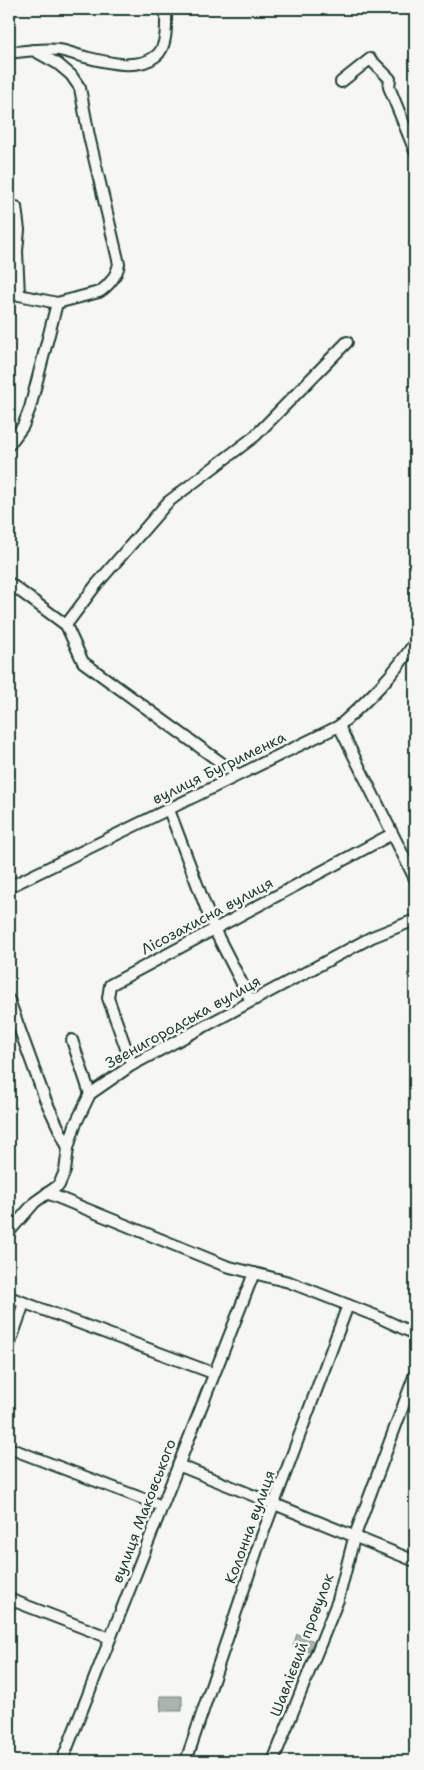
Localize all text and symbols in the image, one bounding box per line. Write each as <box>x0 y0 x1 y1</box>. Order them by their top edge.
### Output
street label: вулиця Бугрименка <box>149 727 290 809</box>
street label: Лісозахисна вулиця <box>137 873 277 959</box>
street label: Звенигородська вулиця <box>102 971 264 1073</box>
street label: вулиця Маковського <box>107 1436 181 1586</box>
street label: Колонна вулиця <box>220 1467 280 1587</box>
street label: Шавлієвий провулок <box>265 1570 339 1719</box>

